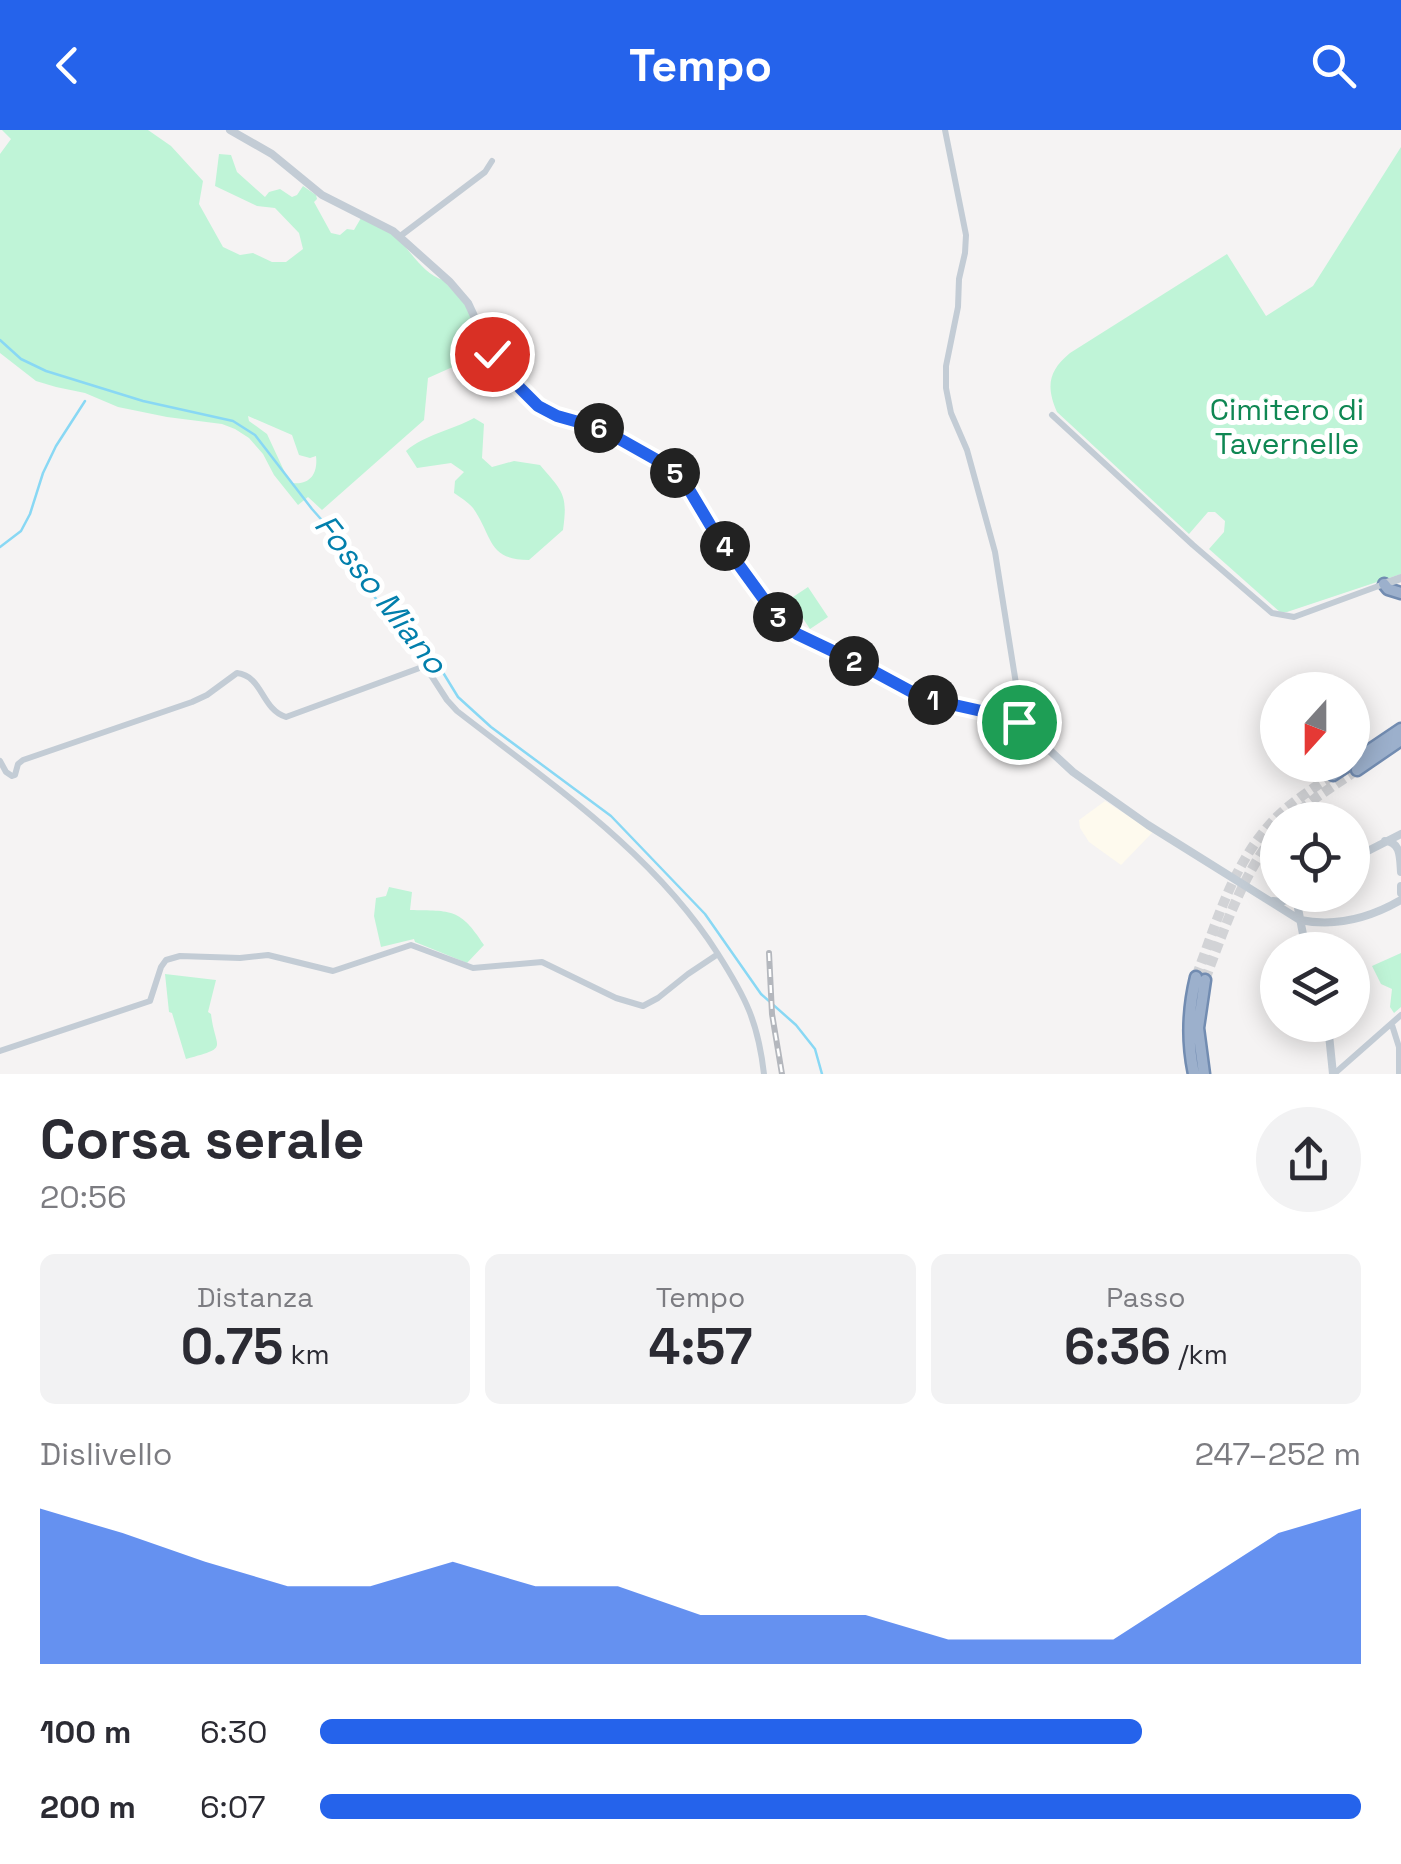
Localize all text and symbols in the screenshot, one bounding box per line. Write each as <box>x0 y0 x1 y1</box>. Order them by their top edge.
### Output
text: Tempo <box>629 37 772 94</box>
icon: back <box>40 38 95 93</box>
icon: search <box>1306 38 1361 93</box>
pin <box>450 312 535 397</box>
icon: check <box>465 327 520 382</box>
park label: Cimitero di Tavernelle <box>1210 390 1364 463</box>
pin: 6 <box>574 403 624 453</box>
text: 6 <box>590 410 608 446</box>
pin: 5 <box>650 448 700 498</box>
text: 5 <box>667 455 683 491</box>
water label: Fosso Miano <box>306 506 457 683</box>
pin: 4 <box>700 521 750 571</box>
text: 4 <box>716 528 734 564</box>
pin: 3 <box>753 592 803 642</box>
text: 3 <box>769 599 787 635</box>
pin: 2 <box>829 636 879 686</box>
text: 2 <box>846 643 862 679</box>
north arrow <box>1260 672 1370 782</box>
map controls <box>1260 672 1370 1042</box>
pin: 1 <box>908 675 958 725</box>
pin <box>977 680 1062 765</box>
text: 1 <box>927 682 939 718</box>
icon: arrive <box>992 695 1047 750</box>
button: locate <box>1260 802 1370 912</box>
button: layers <box>1260 932 1370 1042</box>
text: Corsa serale <box>40 1104 364 1174</box>
button: share <box>1256 1107 1361 1212</box>
text: 20:56 <box>40 1177 127 1217</box>
text: Distanza <box>197 1279 313 1315</box>
text: Tempo <box>656 1279 745 1315</box>
text: Passo <box>1106 1279 1185 1315</box>
text: 0.75 <box>181 1315 283 1379</box>
text: 4:57 <box>649 1315 752 1379</box>
text: 6:36 <box>1064 1315 1171 1379</box>
text: km <box>283 1336 330 1372</box>
text: /km <box>1171 1336 1228 1372</box>
text: Dislivello <box>40 1434 173 1474</box>
text: 247–252 m <box>1195 1434 1361 1474</box>
text: 100 m <box>40 1712 131 1752</box>
text: 6:30 <box>200 1712 268 1752</box>
text: 200 m <box>40 1787 136 1827</box>
text: 6:07 <box>200 1787 266 1827</box>

